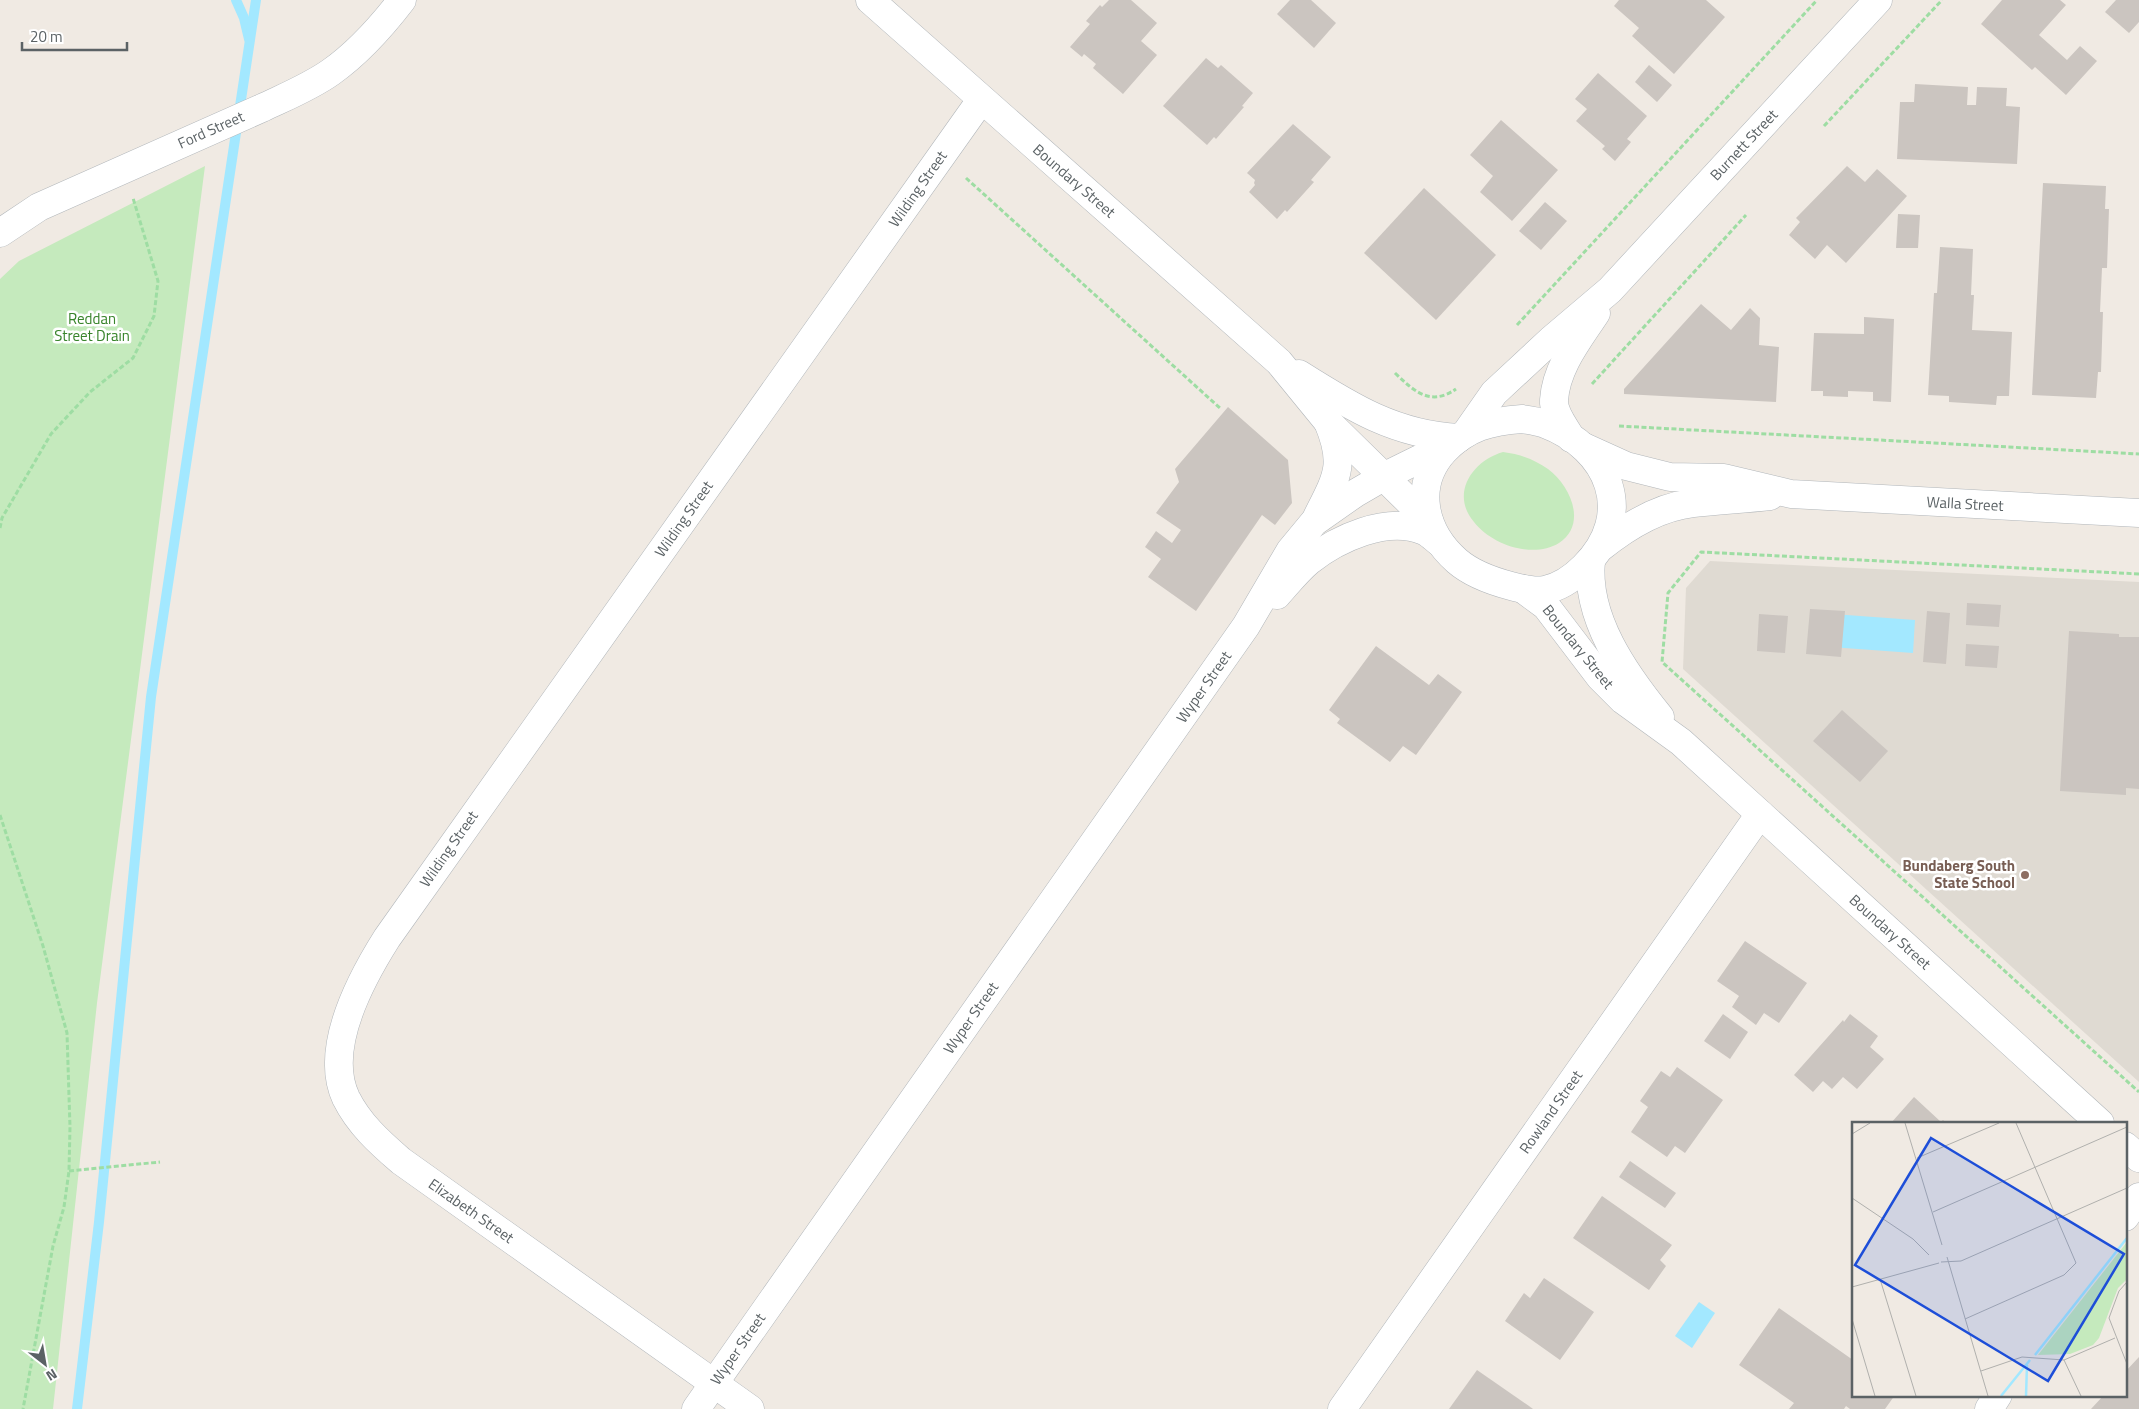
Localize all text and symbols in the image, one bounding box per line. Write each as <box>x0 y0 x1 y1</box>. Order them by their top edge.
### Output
scale bar <box>22 20 128 52</box>
text: 20 m <box>30 25 63 48</box>
street label: Burnett Street <box>1704 103 1783 186</box>
street label: Ford Street <box>174 104 248 154</box>
street label: Boundary Street <box>1028 138 1121 224</box>
street label: Wilding Street <box>883 145 953 232</box>
park label: Reddan Street Drain <box>54 307 130 347</box>
street label: Wilding Street <box>649 475 719 562</box>
street label: Walla Street <box>1926 490 2005 517</box>
street label: Boundary Street <box>1537 599 1620 695</box>
street label: Wyper Street <box>1170 645 1237 727</box>
street label: Wilding Street <box>414 805 484 892</box>
place label: Bundaberg South State School <box>1902 854 2015 894</box>
marker: Bundaberg South State School <box>2019 869 2031 881</box>
street label: Boundary Street <box>1844 889 1937 975</box>
street label: Wyper Street <box>937 976 1004 1058</box>
street label: Rowland Street <box>1513 1065 1588 1158</box>
inset map <box>1852 1122 2126 1396</box>
street label: Elizabeth Street <box>424 1172 519 1249</box>
street label: Wyper Street <box>704 1307 771 1389</box>
north arrow <box>20 1339 70 1389</box>
text: N <box>42 1364 62 1387</box>

